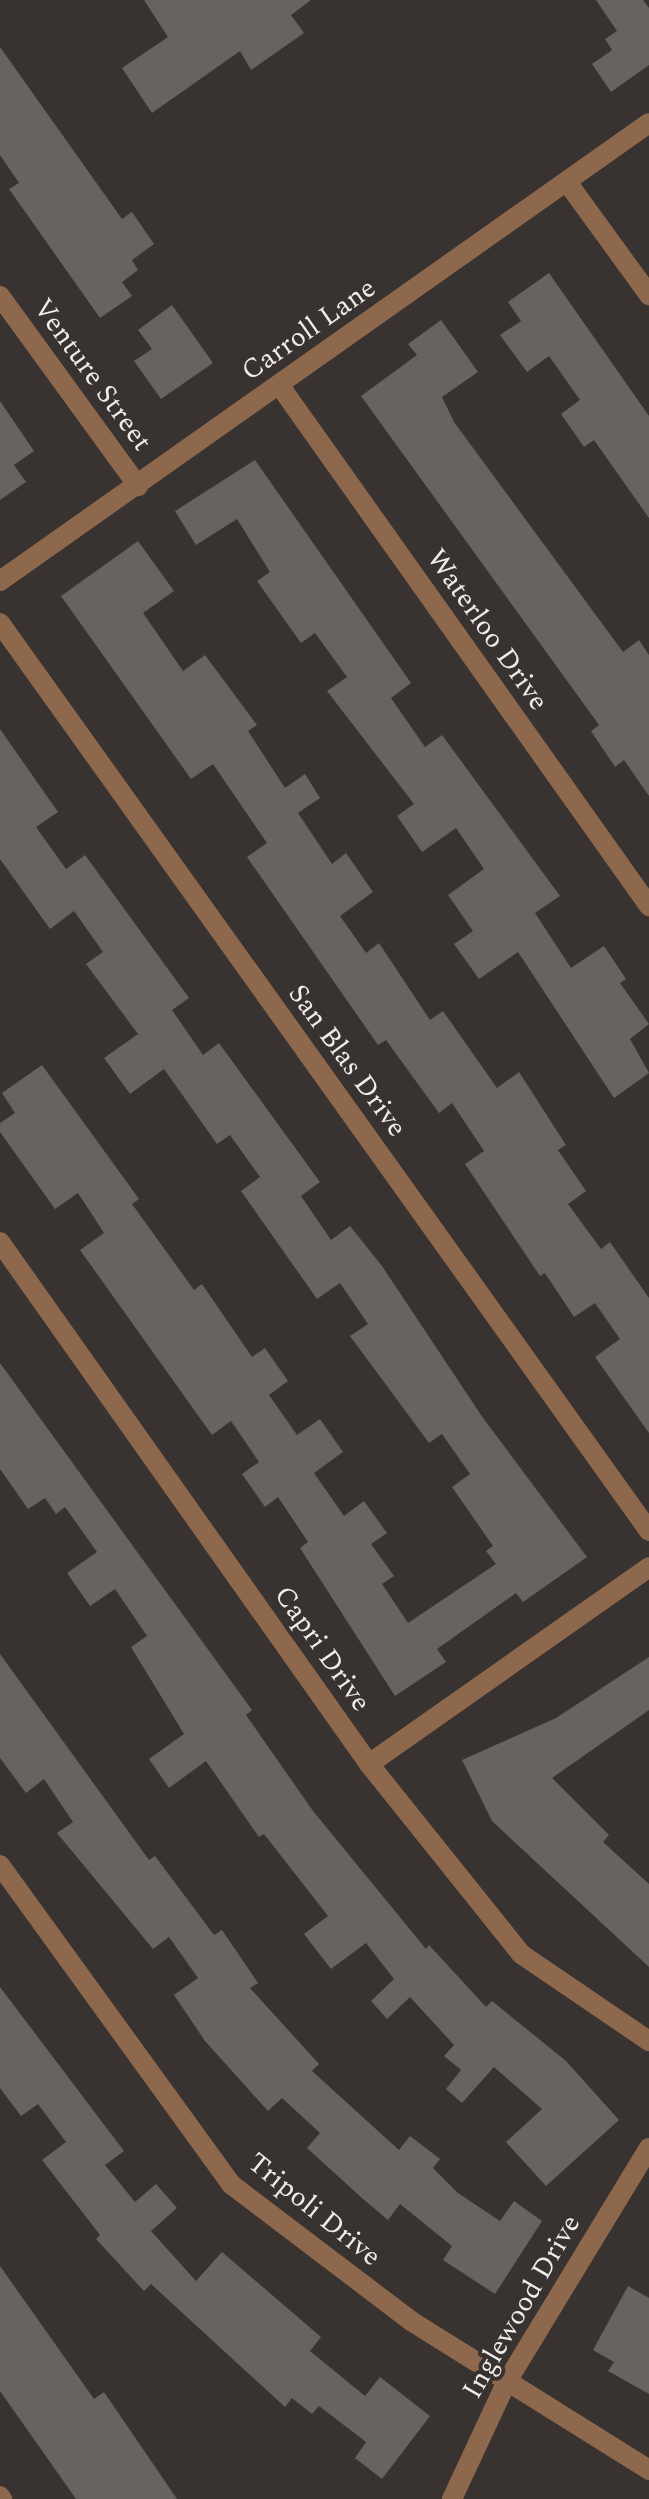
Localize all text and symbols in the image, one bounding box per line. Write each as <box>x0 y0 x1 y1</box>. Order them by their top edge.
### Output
street label: Carroll Lane <box>235 271 383 389</box>
street label: Venture Street <box>26 292 158 458</box>
street label: Waterloo Drive <box>419 543 555 717</box>
street label: San Blas Drive <box>280 978 414 1144</box>
street label: Capri Drive <box>267 1580 377 1718</box>
street label: Tripoli Drive <box>241 2146 387 2274</box>
street label: Inglewood Drive <box>456 2209 588 2405</box>

